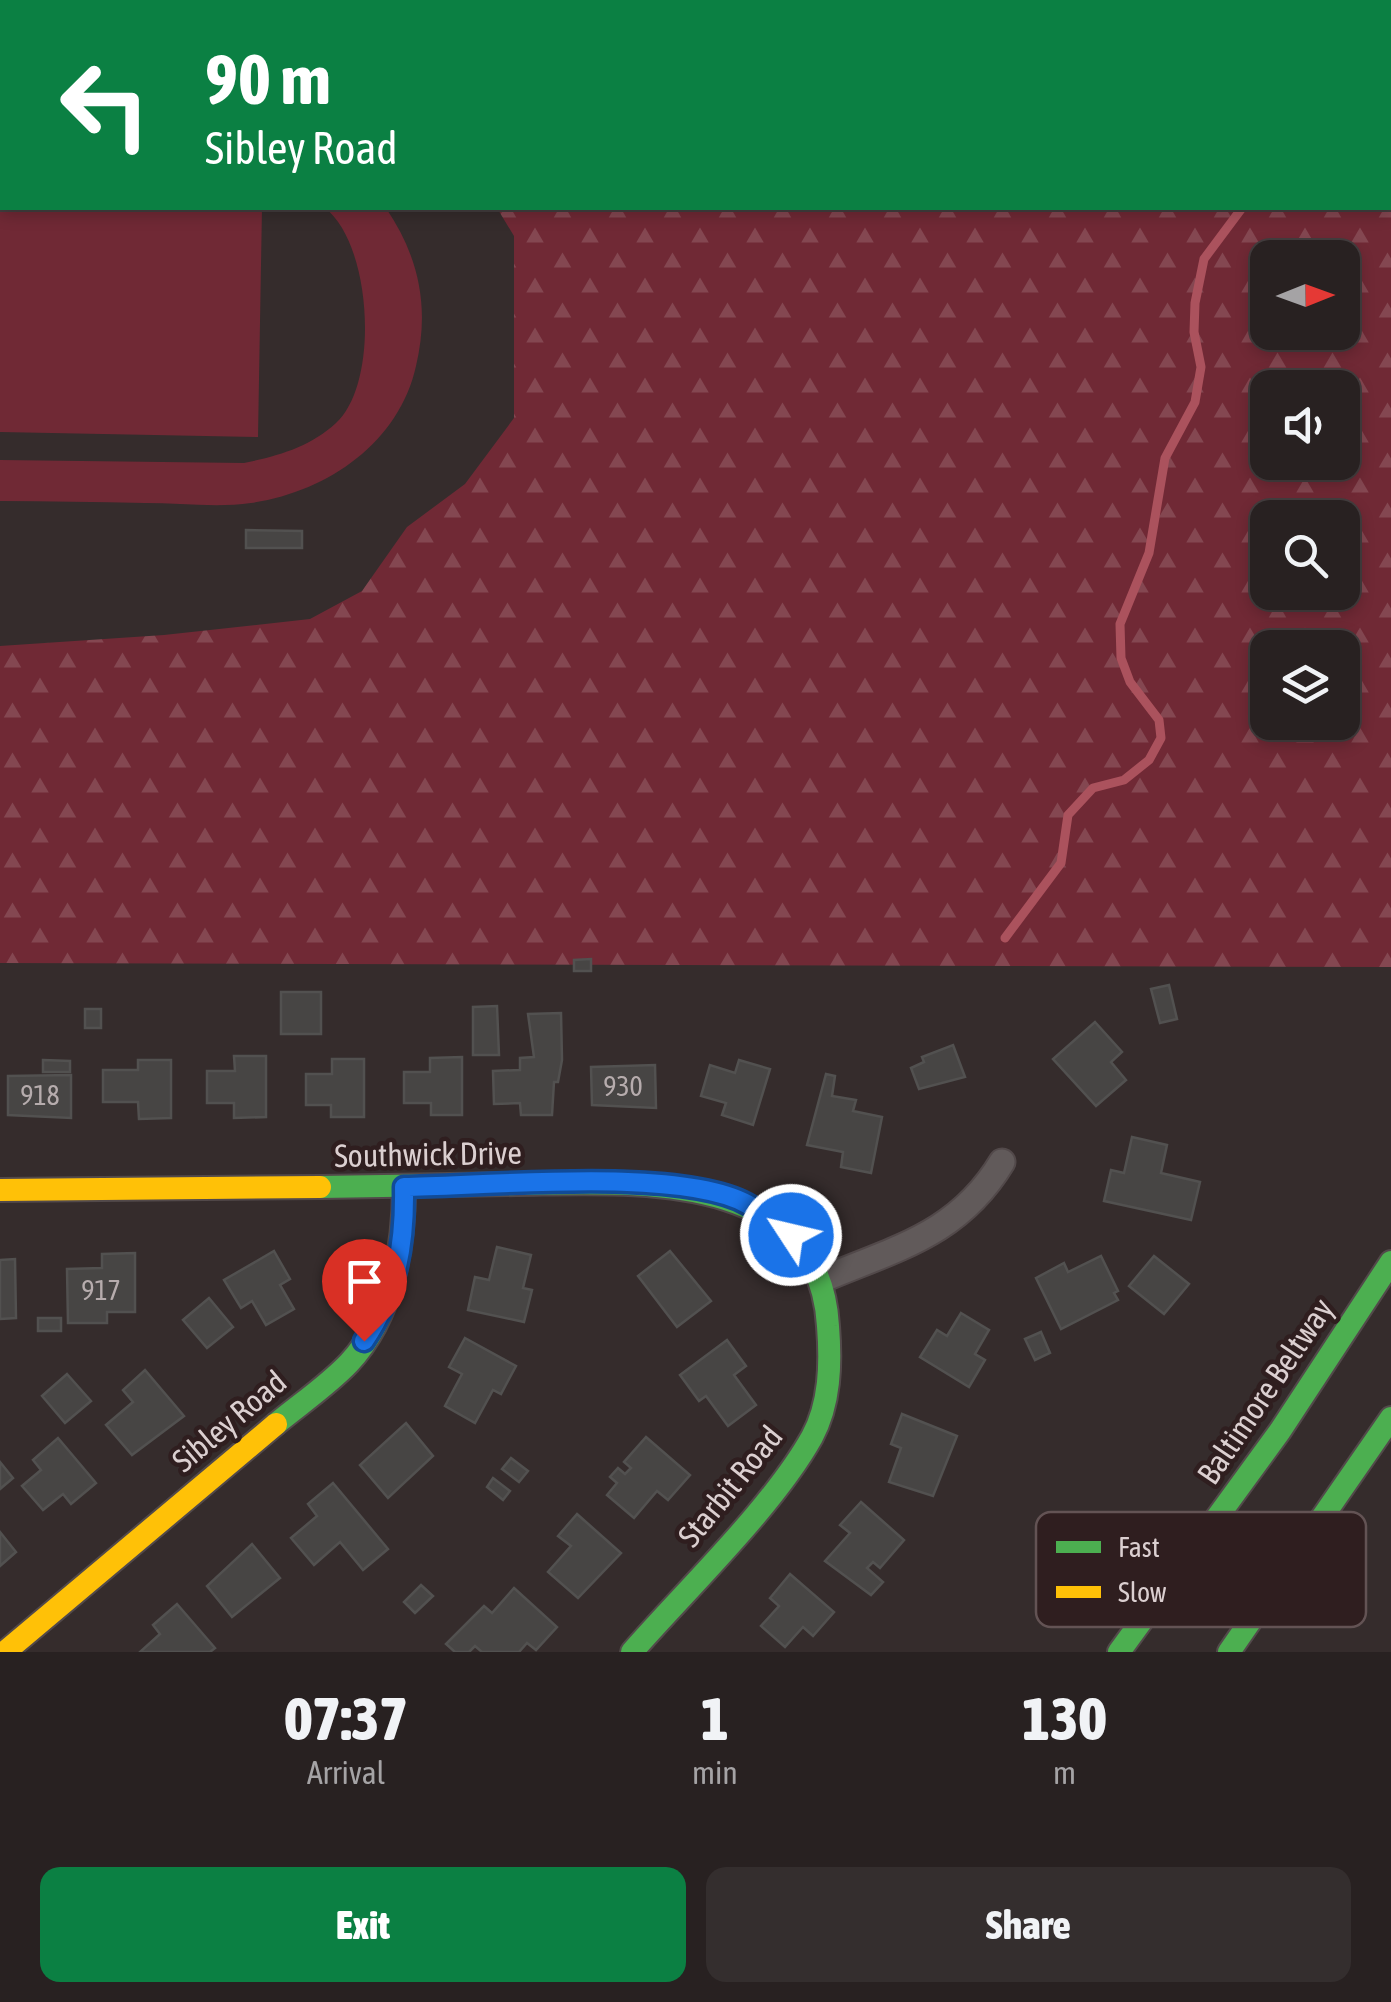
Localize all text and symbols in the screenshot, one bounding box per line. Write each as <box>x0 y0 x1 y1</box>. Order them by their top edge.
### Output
text: 90 m <box>205 39 331 119</box>
icon: left <box>40 40 170 170</box>
text: Sibley Road <box>205 122 398 174</box>
north arrow <box>1250 240 1360 350</box>
map controls <box>1250 240 1360 740</box>
button: sound <box>1250 370 1360 480</box>
button: search <box>1250 500 1360 610</box>
button: layers <box>1250 630 1360 740</box>
house number: 930 <box>603 1070 643 1102</box>
house number: 918 <box>20 1079 60 1111</box>
street label: Southwick Drive <box>334 1134 522 1174</box>
position arrow <box>739 1183 843 1287</box>
pin <box>322 1239 407 1342</box>
icon: arrive <box>337 1254 392 1309</box>
house number: 917 <box>81 1274 121 1306</box>
street label: Baltimore Beltway <box>1189 1291 1341 1491</box>
street label: Sibley Road <box>165 1363 293 1479</box>
street label: Starbit Road <box>670 1418 790 1554</box>
legend <box>1036 1512 1366 1627</box>
text: Fast <box>1118 1531 1160 1563</box>
text: Slow <box>1118 1576 1167 1608</box>
text: 07:37 <box>284 1684 408 1753</box>
text: 1 <box>701 1684 729 1753</box>
text: 130 <box>1022 1684 1107 1753</box>
text: Arrival <box>307 1754 385 1791</box>
text: min <box>692 1754 738 1791</box>
text: m <box>1053 1754 1076 1791</box>
button: Exit <box>40 1867 686 1982</box>
button: Share <box>706 1867 1351 1982</box>

